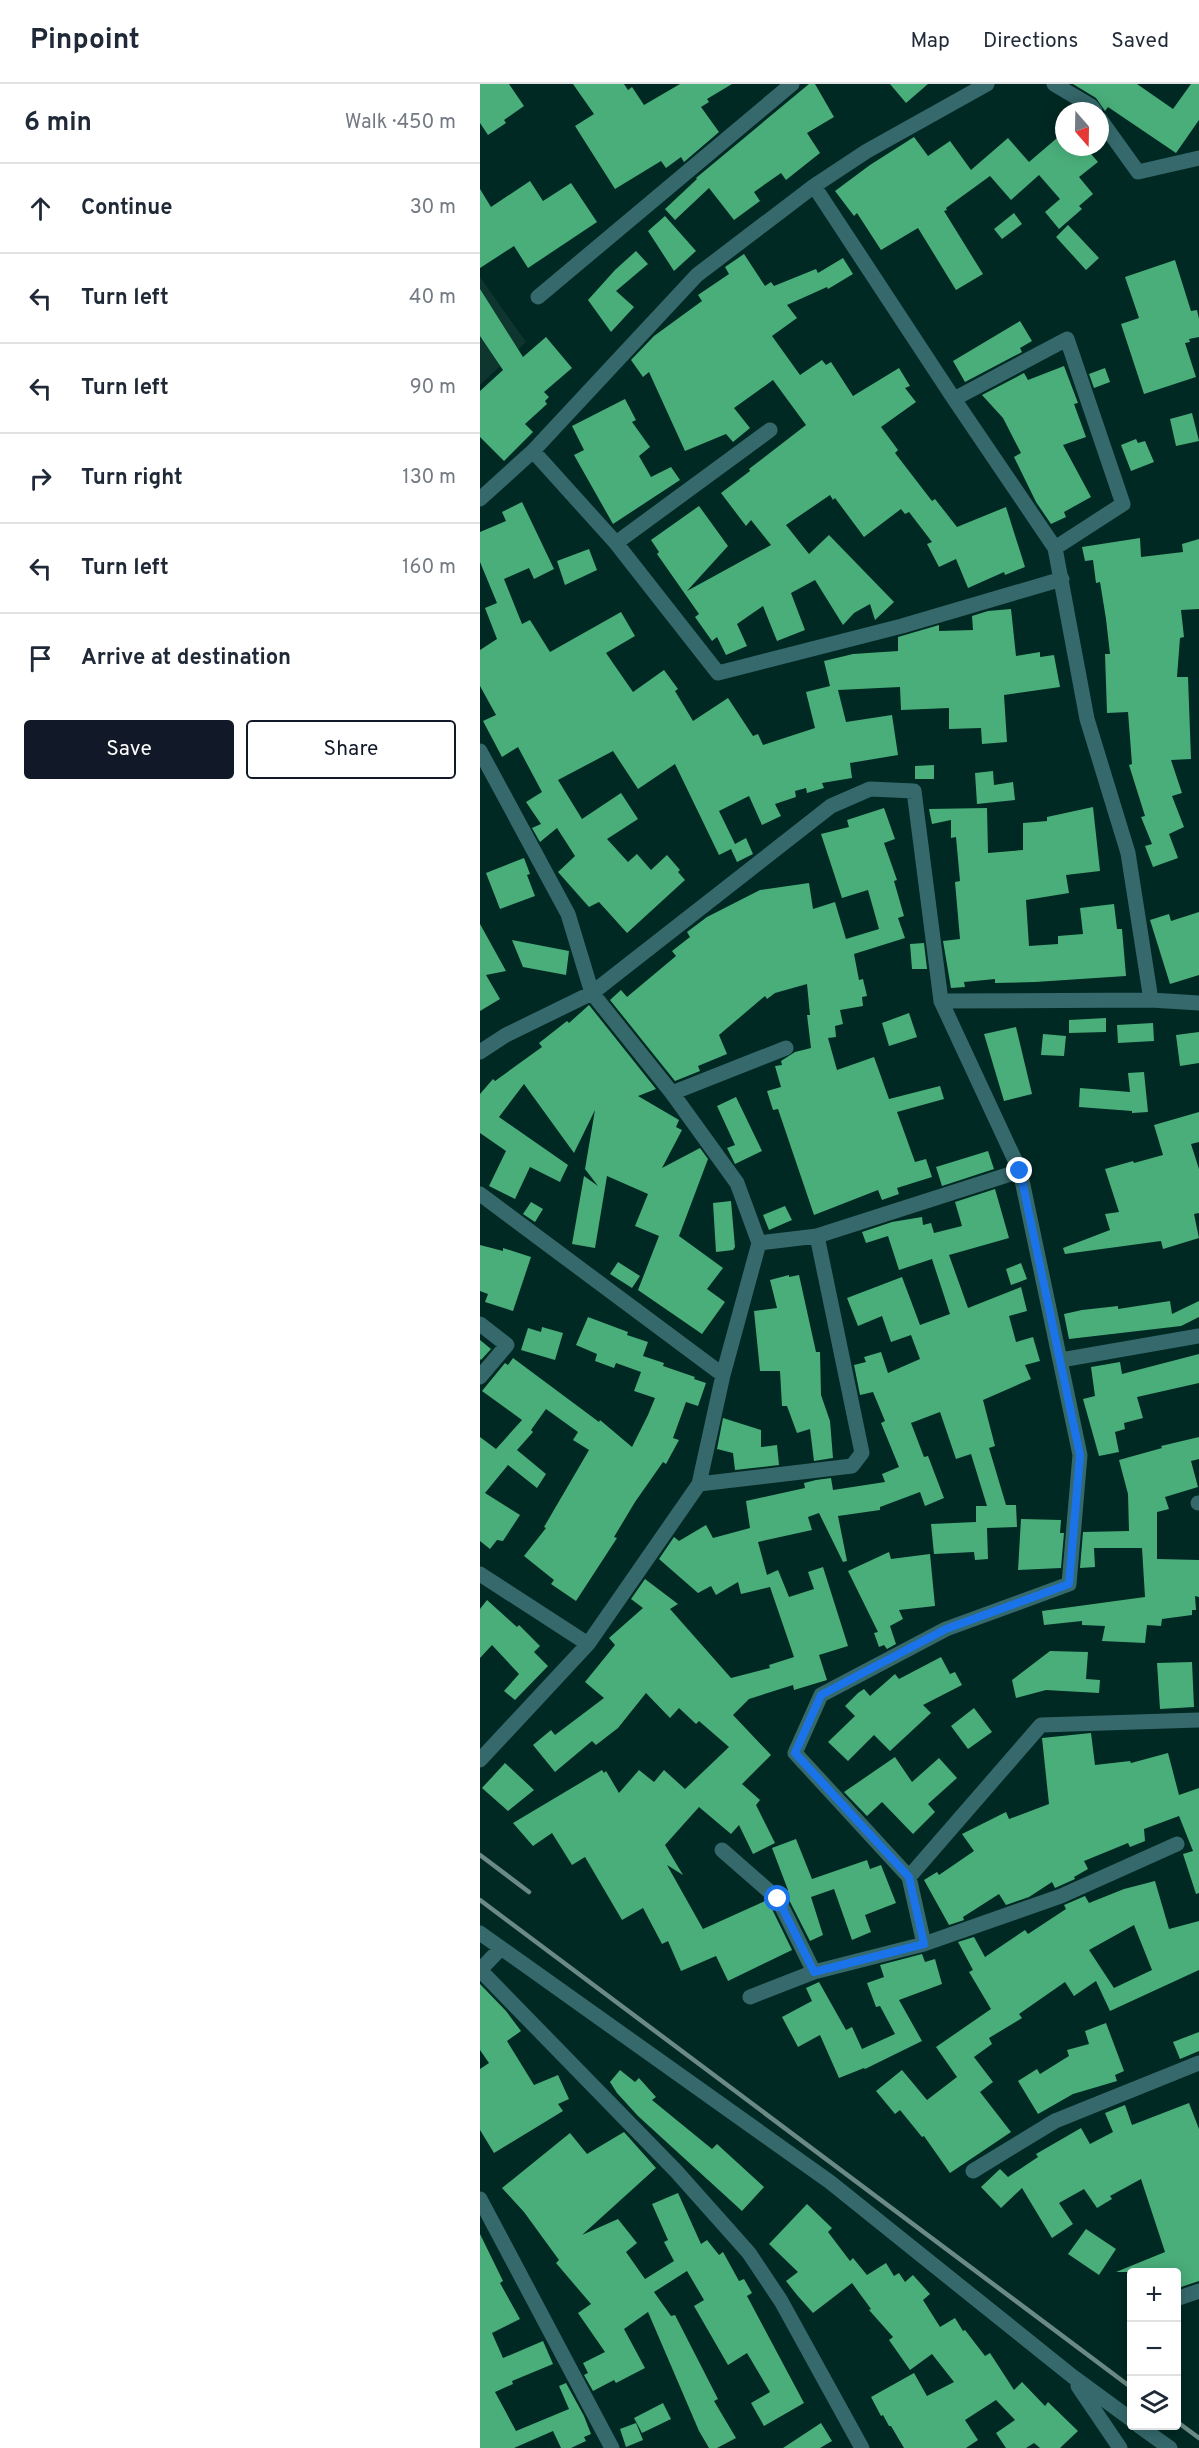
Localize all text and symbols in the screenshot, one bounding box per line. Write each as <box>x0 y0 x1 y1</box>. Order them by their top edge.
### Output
text: Pinpoint <box>30 23 140 59</box>
text: Map <box>910 28 950 55</box>
text: Directions <box>983 28 1078 55</box>
text: Saved <box>1111 28 1169 55</box>
north arrow <box>1055 102 1109 156</box>
text: 6 min <box>24 107 92 140</box>
text: Walk · 450 m <box>345 110 456 136</box>
icon: ahead <box>24 192 57 225</box>
text: Continue <box>81 195 172 222</box>
text: 30 m <box>410 195 456 221</box>
icon: left <box>24 282 57 315</box>
text: Turn left <box>81 285 169 312</box>
text: 40 m <box>409 285 456 311</box>
icon: left <box>24 372 57 405</box>
text: Turn left <box>81 375 169 402</box>
text: 90 m <box>410 375 456 401</box>
icon: right <box>24 462 57 495</box>
text: Turn right <box>81 465 183 492</box>
text: 130 m <box>402 465 456 491</box>
icon: left <box>24 552 57 585</box>
text: Turn left <box>81 555 169 582</box>
text: 160 m <box>402 555 456 581</box>
icon: arrive <box>24 642 57 675</box>
text: Arrive at destination <box>81 645 291 672</box>
button: Save <box>24 720 234 779</box>
button: Share <box>246 720 456 779</box>
route end <box>1006 1157 1032 1183</box>
route start <box>764 1885 790 1911</box>
map controls <box>1127 2268 1181 2430</box>
button: + <box>1127 2268 1181 2322</box>
button: − <box>1127 2322 1181 2376</box>
button: layers <box>1127 2376 1181 2430</box>

